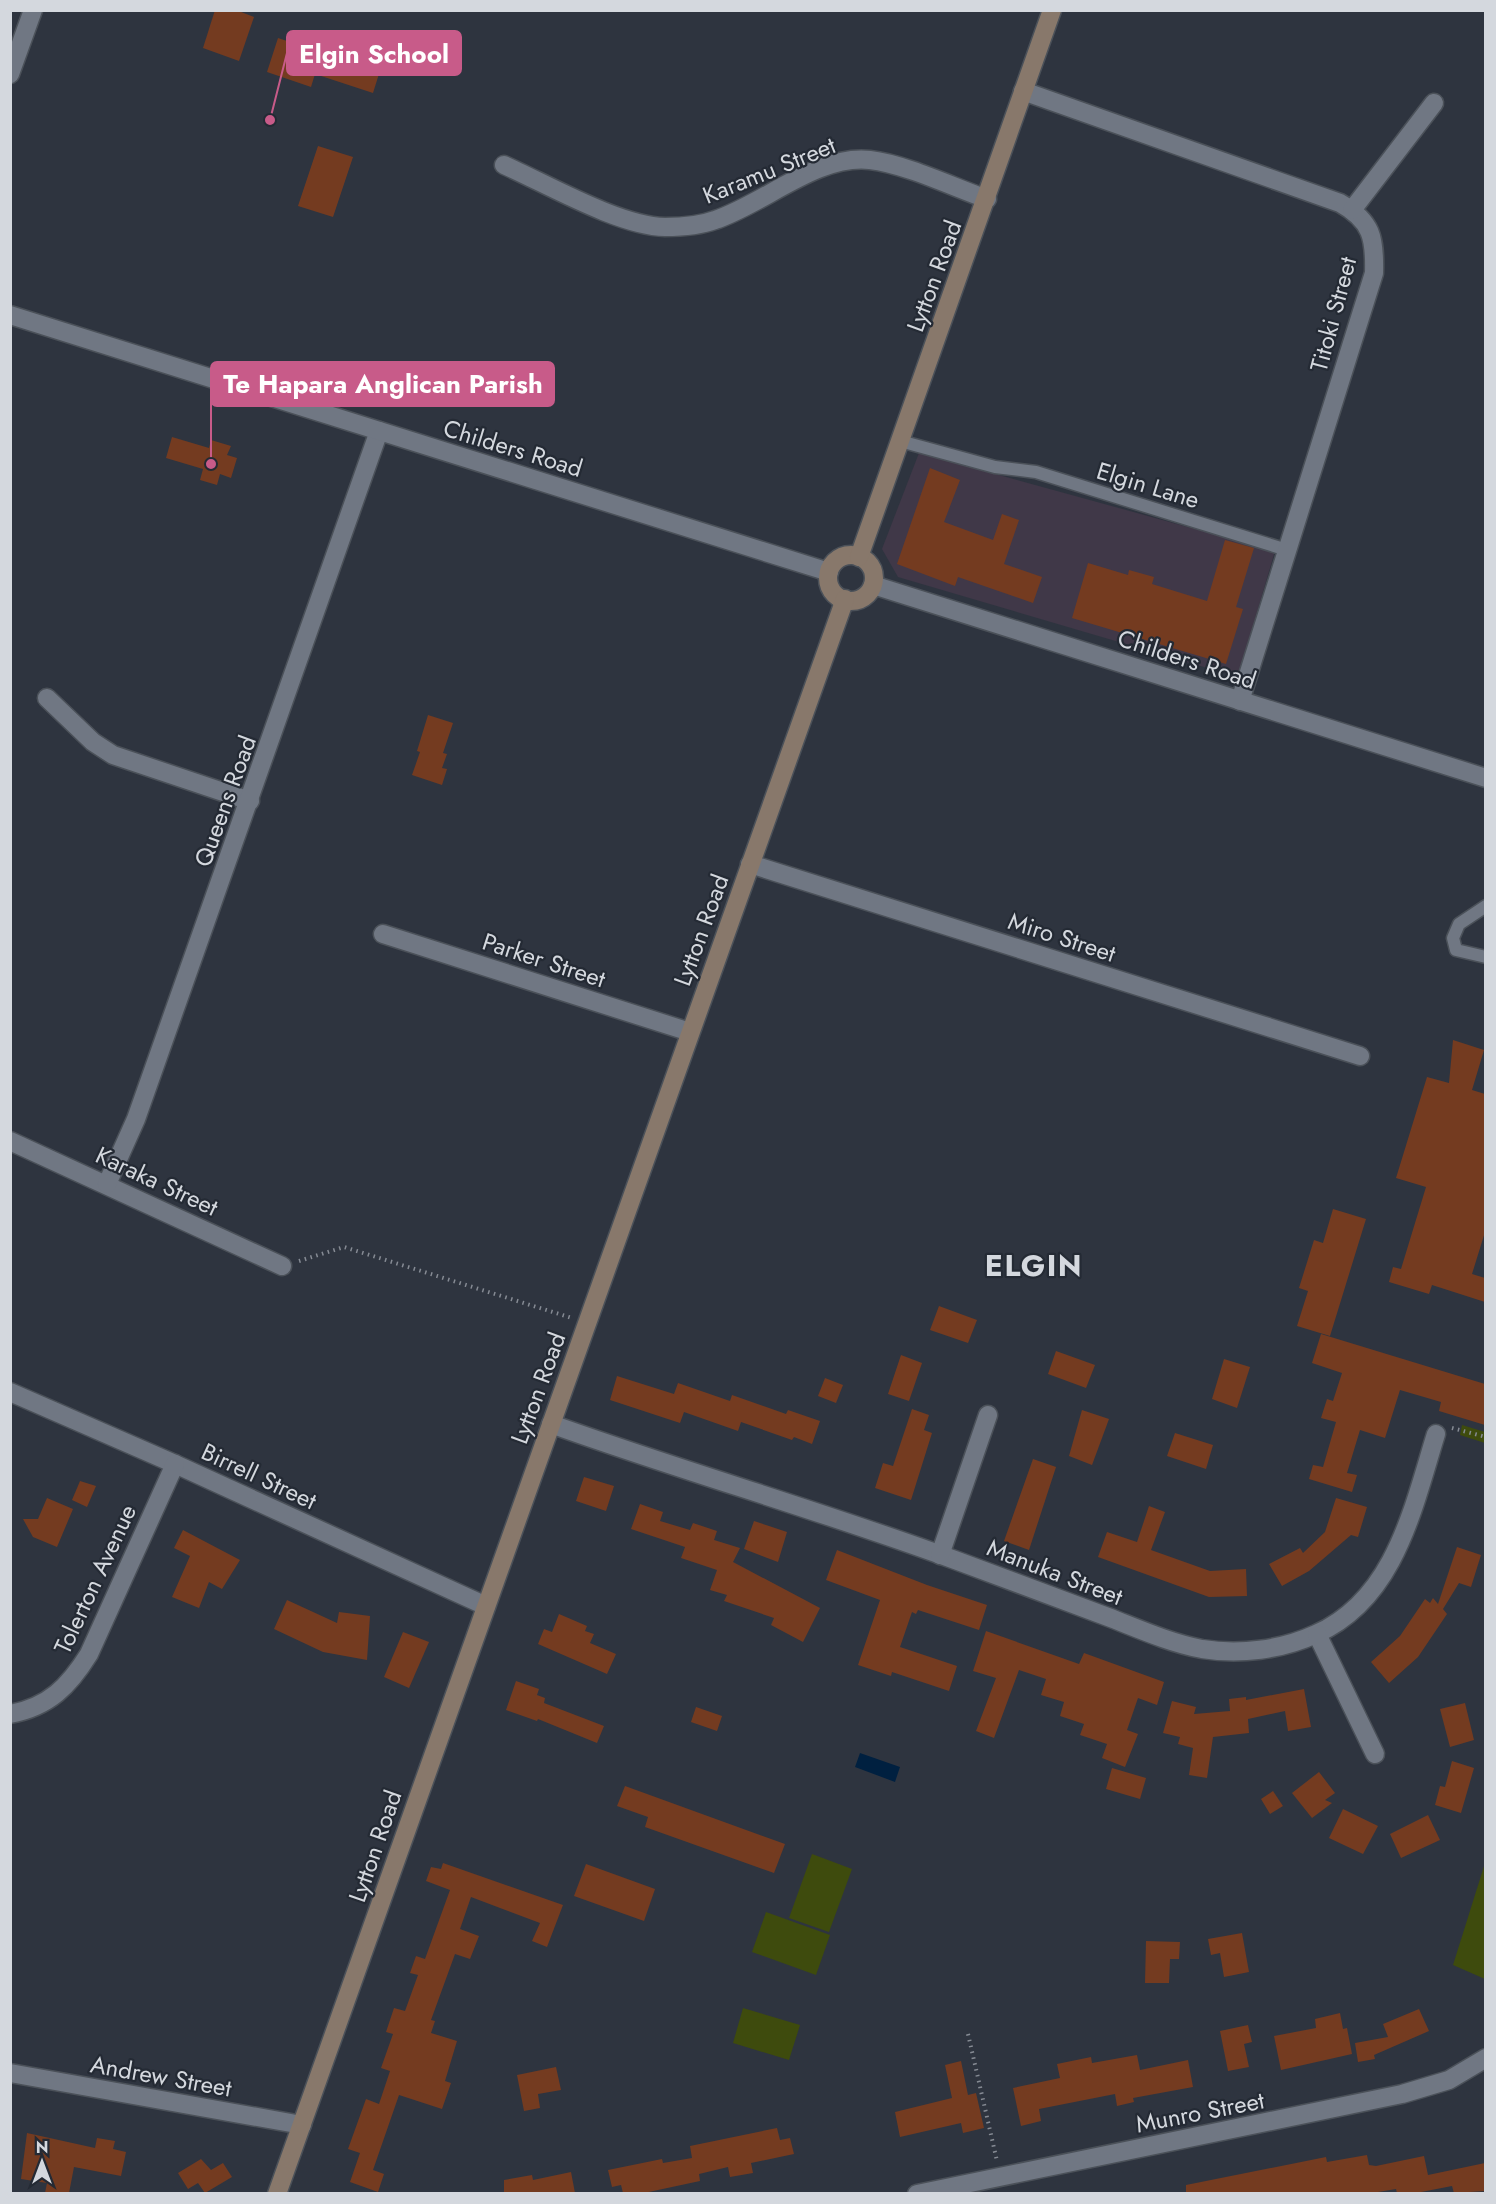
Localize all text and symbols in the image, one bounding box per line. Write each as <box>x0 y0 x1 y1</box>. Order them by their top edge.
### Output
callout: Elgin School <box>287 31 461 75</box>
text: Elgin School <box>299 35 449 73</box>
street label: Karamu Street <box>697 127 841 213</box>
street label: Lytton Road <box>898 215 970 337</box>
street label: Titoki Street <box>1301 252 1365 375</box>
callout: Te Hapara Anglican Parish <box>211 362 554 406</box>
text: Te Hapara Anglican Parish <box>223 365 543 403</box>
street label: Childers Road <box>439 410 587 486</box>
street label: Elgin Lane <box>1092 453 1204 517</box>
street label: Childers Road <box>1113 620 1261 698</box>
street label: Queens Road <box>185 730 265 872</box>
street label: Lytton Road <box>665 869 737 991</box>
street label: Miro Street <box>1004 903 1120 971</box>
street label: Parker Street <box>478 924 610 996</box>
street label: Karaka Street <box>90 1137 224 1225</box>
district label: ELGIN <box>985 1244 1083 1287</box>
street label: Lytton Road <box>502 1327 574 1449</box>
street label: Birrell Street <box>196 1434 323 1518</box>
street label: Tolerton Avenue <box>45 1498 145 1660</box>
street label: Manuka Street <box>982 1530 1128 1614</box>
street label: Lytton Road <box>340 1785 410 1907</box>
street label: Andrew Street <box>88 2046 235 2106</box>
street label: Munro Street <box>1133 2082 1267 2142</box>
north arrow <box>12 2132 72 2192</box>
text: N <box>36 2136 48 2159</box>

